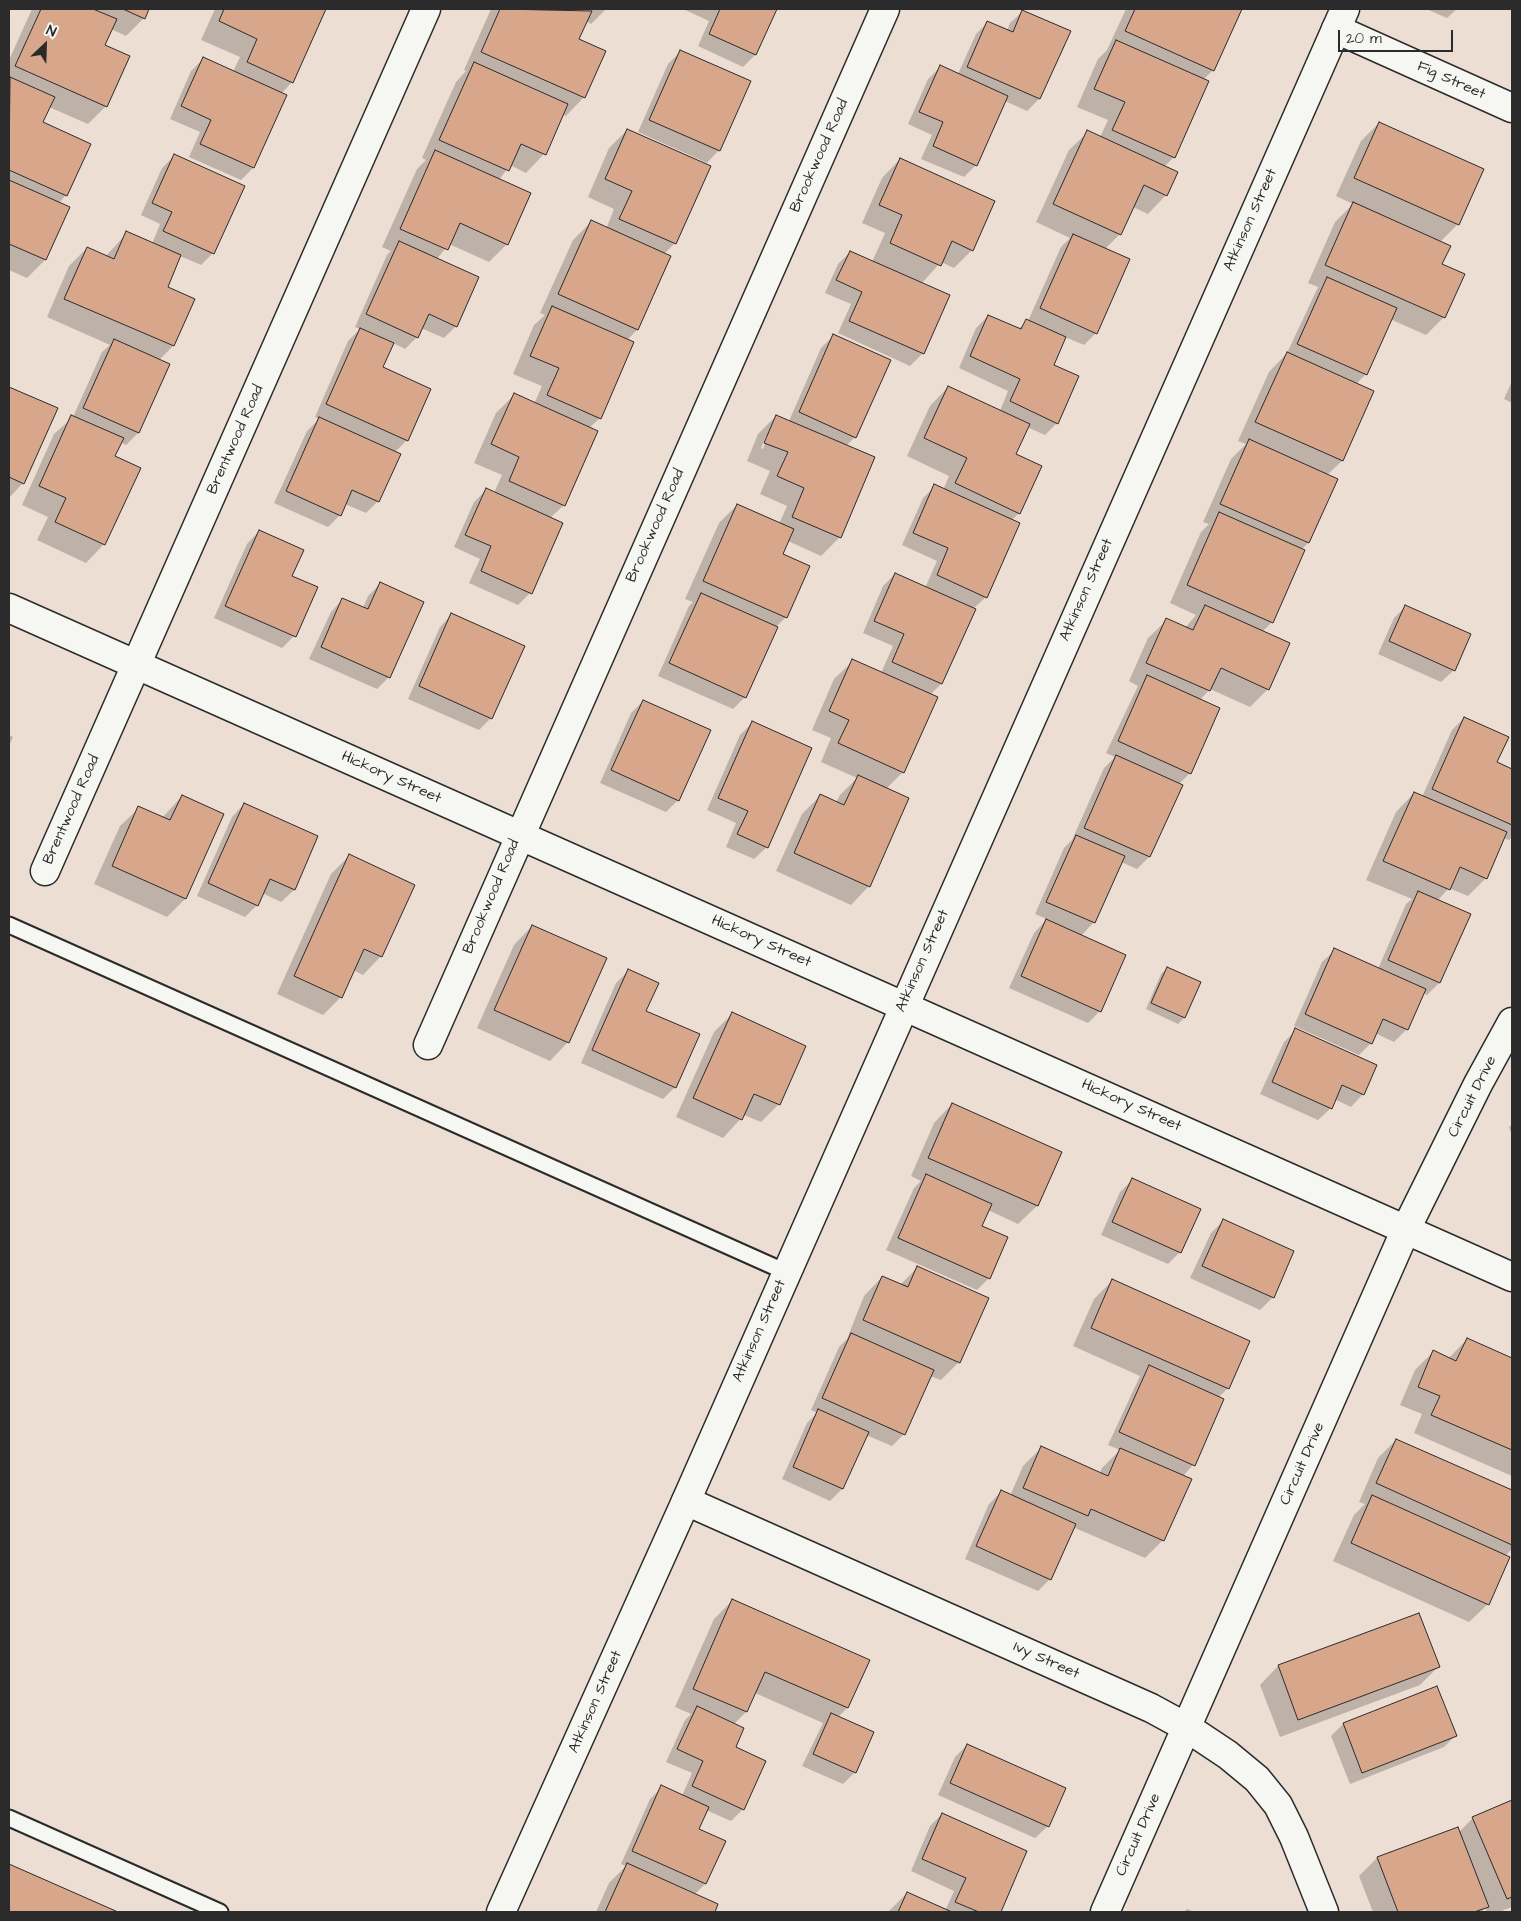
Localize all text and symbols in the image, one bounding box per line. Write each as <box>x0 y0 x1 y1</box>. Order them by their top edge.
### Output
north arrow <box>20 20 70 70</box>
text: N <box>43 20 59 42</box>
scale bar <box>1341 20 1456 52</box>
text: 20 m <box>1346 28 1382 49</box>
street label: Fig Street <box>1414 58 1488 104</box>
street label: Brookwood Road <box>787 97 853 215</box>
street label: Atkinson Street <box>1220 166 1282 274</box>
street label: Brentwood Road <box>204 383 268 497</box>
street label: Brookwood Road <box>623 467 689 585</box>
street label: Atkinson Street <box>1056 536 1118 644</box>
street label: Hickory Street <box>338 748 444 808</box>
street label: Brentwood Road <box>40 753 104 867</box>
street label: Brookwood Road <box>460 837 524 957</box>
street label: Atkinson Street <box>892 907 954 1015</box>
street label: Hickory Street <box>708 912 814 972</box>
street label: Circuit Drive <box>1445 1053 1501 1141</box>
street label: Hickory Street <box>1078 1076 1184 1136</box>
street label: Atkinson Street <box>729 1277 791 1385</box>
street label: Circuit Drive <box>1277 1420 1329 1508</box>
street label: Ivy Street <box>1010 1638 1082 1684</box>
street label: Atkinson Street <box>565 1648 627 1756</box>
street label: Circuit Drive <box>1113 1791 1165 1879</box>

